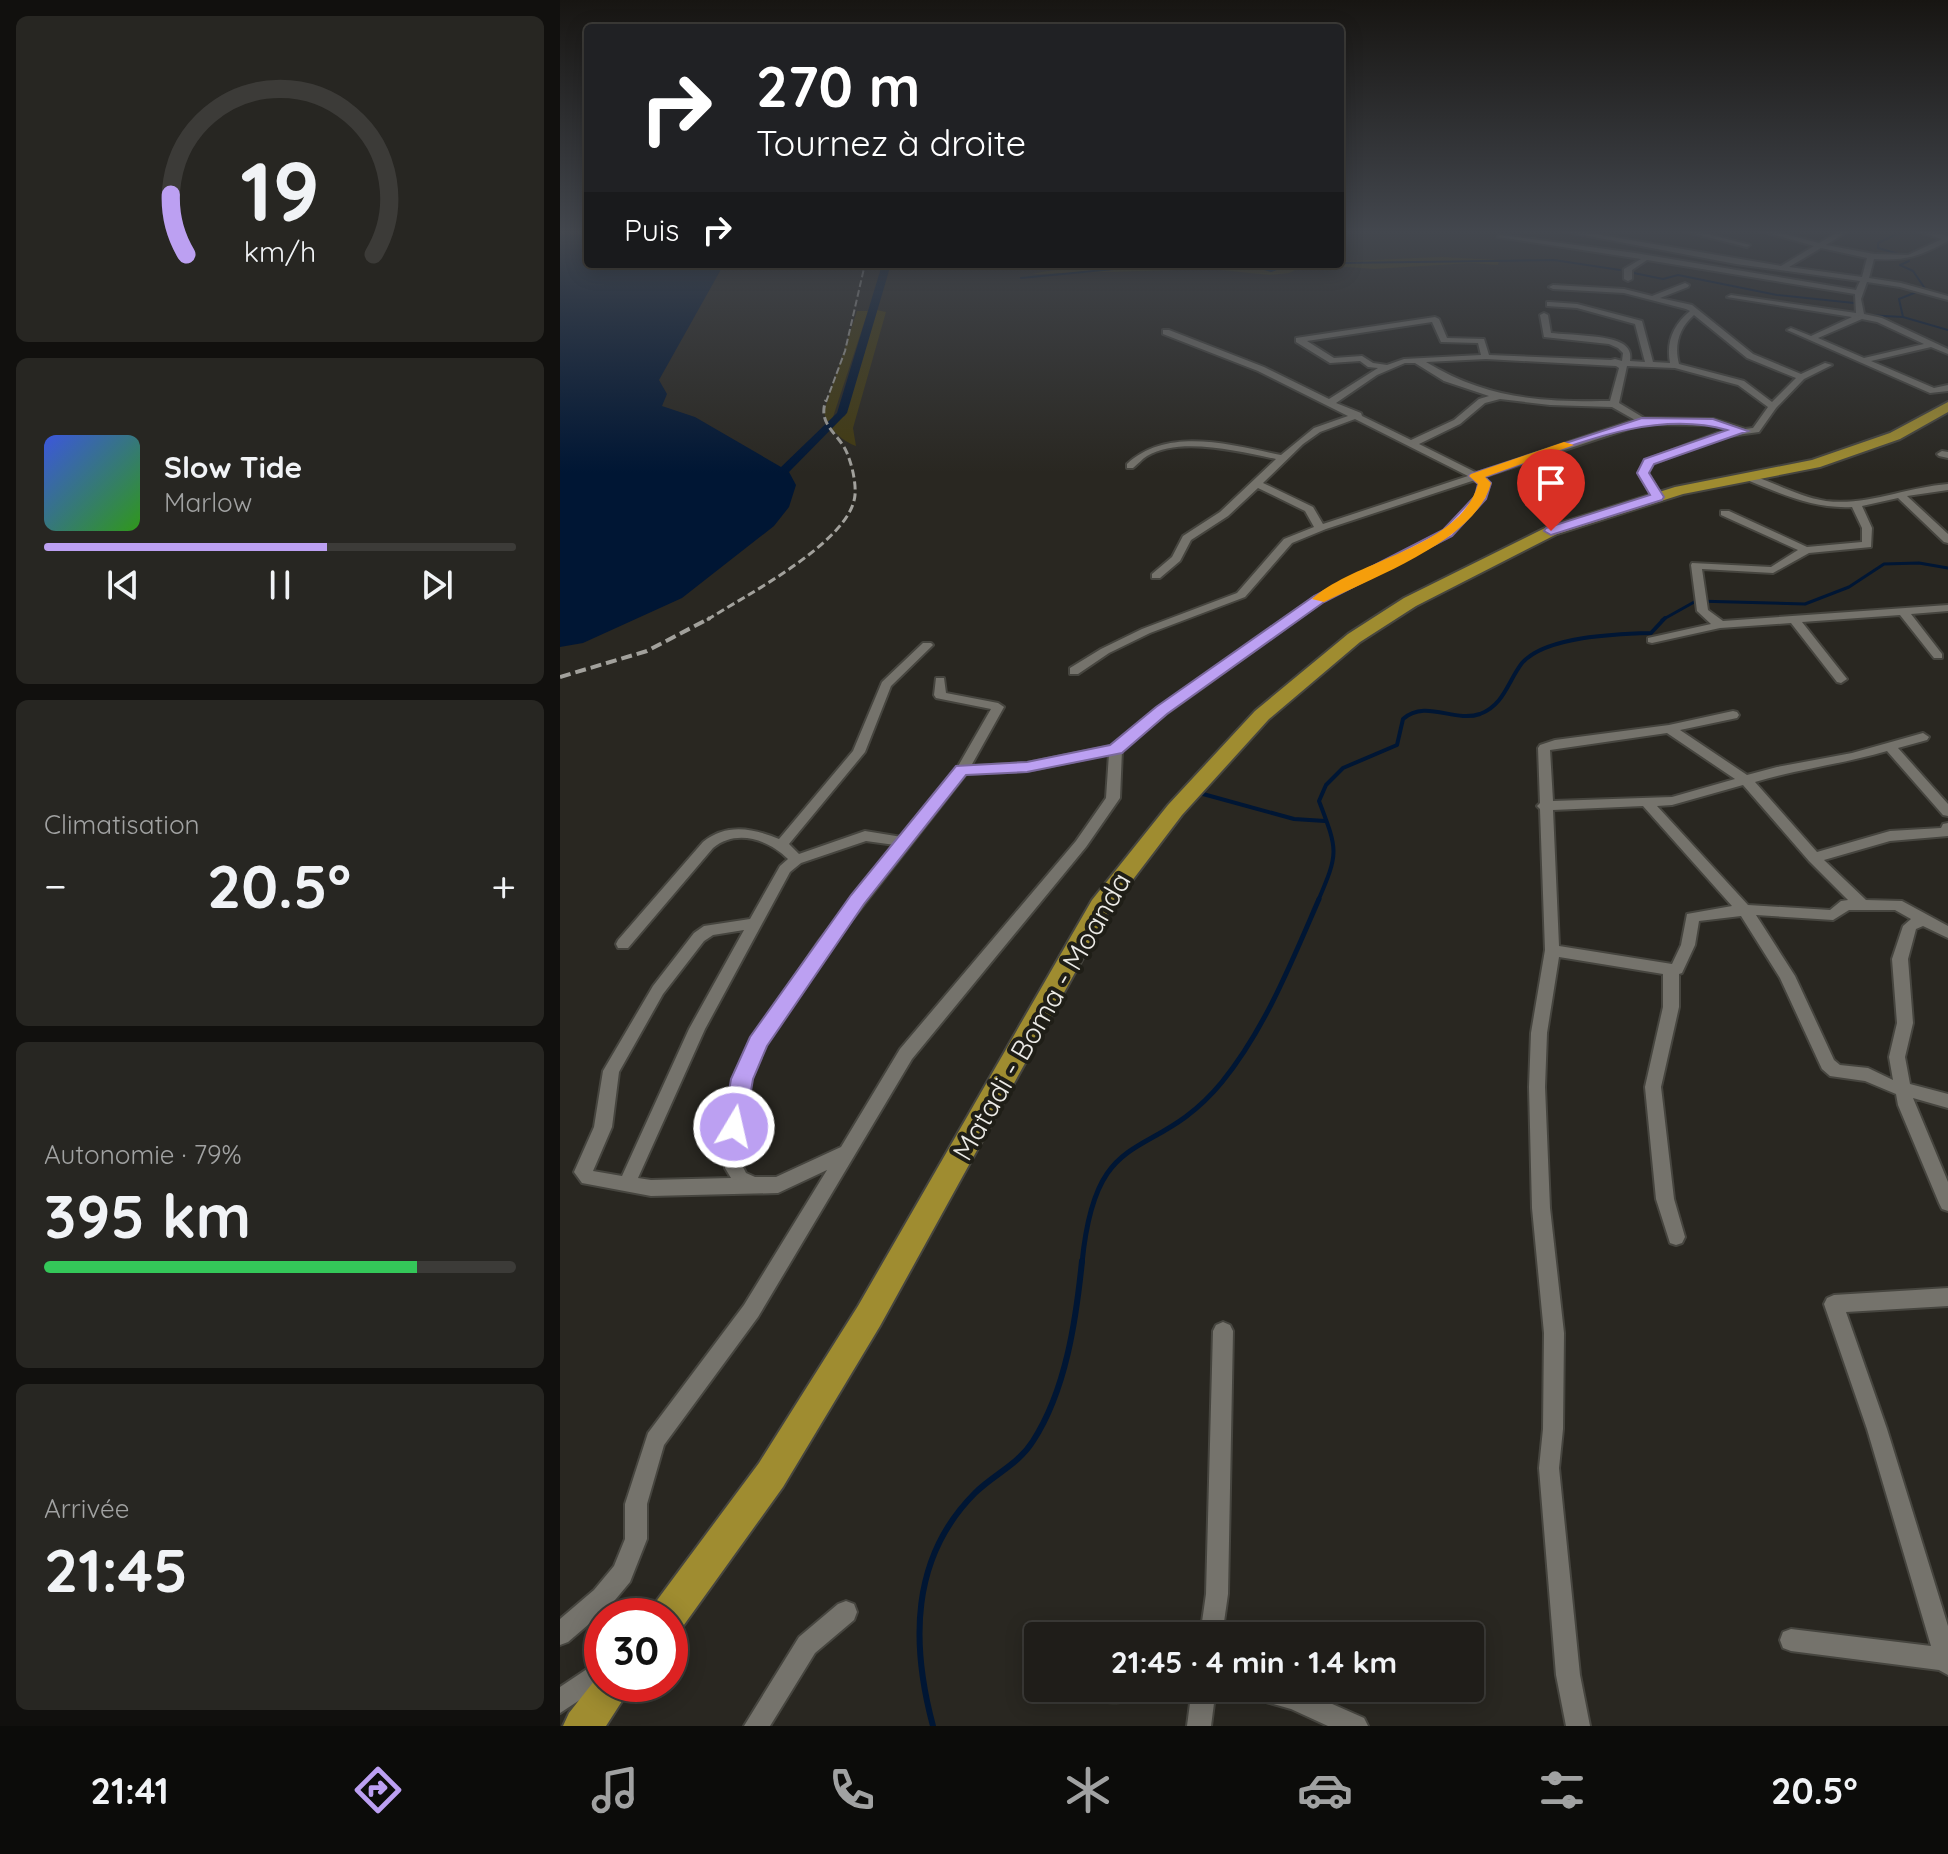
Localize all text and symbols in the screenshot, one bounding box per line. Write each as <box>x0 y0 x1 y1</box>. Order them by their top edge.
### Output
text: 270 m <box>756 51 920 121</box>
icon: right <box>624 56 728 160</box>
text: Tournez à droite <box>756 120 1026 165</box>
text: 19 <box>240 138 320 242</box>
icon: right <box>695 208 739 252</box>
text: Puis <box>624 211 679 249</box>
text: km/h <box>244 233 316 269</box>
text: Slow Tide <box>164 448 302 486</box>
pin <box>1517 449 1585 531</box>
icon: arrive <box>1529 461 1573 505</box>
text: Marlow <box>164 486 252 519</box>
icon: previous <box>101 563 145 607</box>
icon: pause <box>258 563 302 607</box>
icon: next <box>415 563 459 607</box>
text: Climatisation <box>44 808 200 841</box>
text: 20.5° <box>207 848 351 923</box>
text: − <box>44 858 67 913</box>
text: + <box>491 858 516 913</box>
street label: Matadi - Boma - Moanda <box>944 866 1138 1166</box>
position arrow <box>692 1085 776 1169</box>
text: Autonomie · 79% <box>44 1138 242 1171</box>
text: 395 km <box>44 1178 251 1253</box>
text: Arrivée <box>44 1492 129 1525</box>
text: 21:45 <box>44 1532 188 1607</box>
speed limit sign: 30 <box>584 1598 688 1702</box>
text: 21:45 · 4 min · 1.4 km <box>1111 1643 1397 1681</box>
icon: directions <box>350 1762 406 1818</box>
icon: music <box>587 1762 643 1818</box>
icon: phone <box>824 1762 880 1818</box>
icon: climate <box>1060 1762 1116 1818</box>
icon: car <box>1297 1762 1353 1818</box>
icon: filters <box>1534 1762 1590 1818</box>
text: 21:41 <box>90 1768 169 1813</box>
text: 20.5° <box>1771 1768 1858 1813</box>

